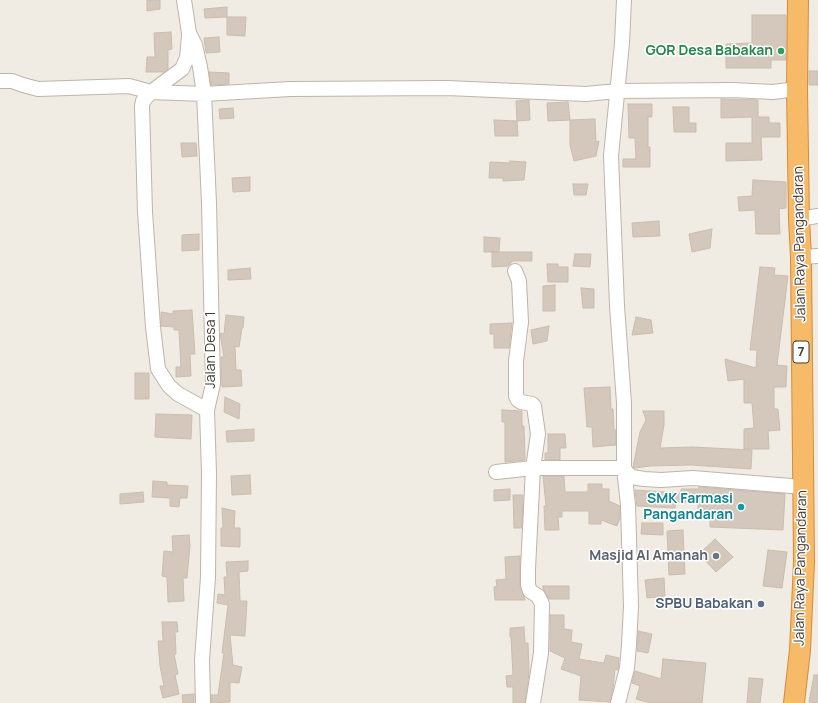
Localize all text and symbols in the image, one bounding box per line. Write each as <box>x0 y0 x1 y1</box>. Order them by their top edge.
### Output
place label: GOR Desa Babakan <box>646 43 773 59</box>
marker: GOR Desa Babakan <box>776 46 786 56</box>
street label: Jalan Raya Pangandaran <box>790 166 810 322</box>
street label: Jalan Desa 1 <box>203 311 219 389</box>
road number: 7 <box>793 341 809 363</box>
street label: Jalan Raya Pangandaran <box>791 490 811 646</box>
place label: SMK Farmasi Pangandaran <box>643 491 733 524</box>
marker: SMK Farmasi Pangandaran <box>736 502 746 512</box>
place label: Masjid Al Amanah <box>589 548 708 564</box>
marker: Masjid Al Amanah <box>711 551 721 561</box>
place label: SPBU Babakan <box>655 596 753 612</box>
marker: SPBU Babakan <box>756 599 766 609</box>

